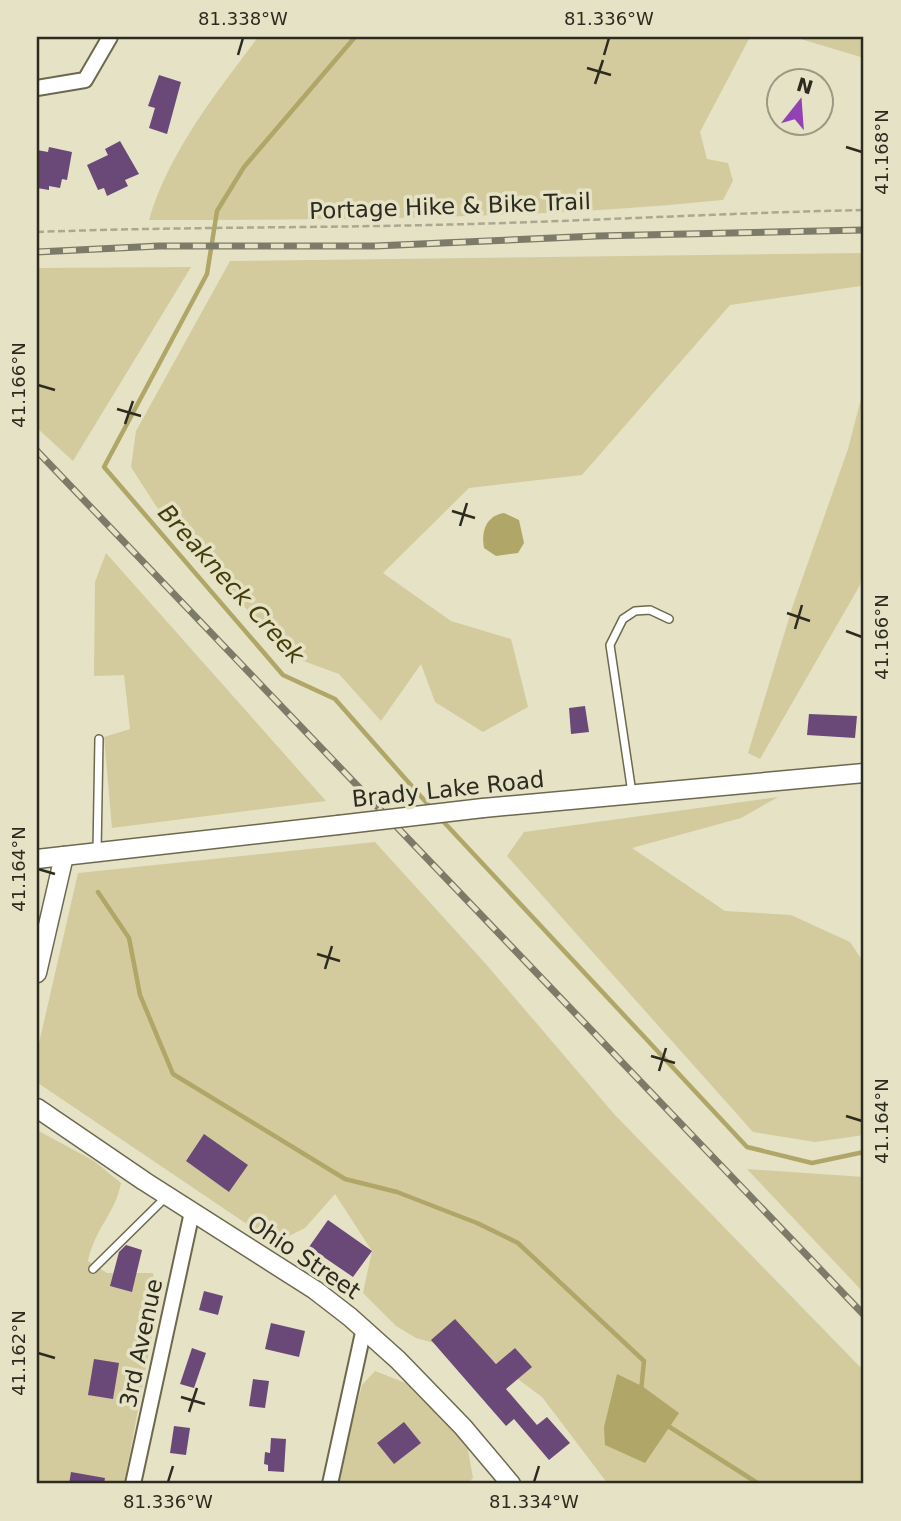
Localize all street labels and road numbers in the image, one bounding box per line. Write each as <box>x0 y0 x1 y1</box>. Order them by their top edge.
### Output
street label: Portage Hike & Bike Trail <box>309 188 591 224</box>
street label: Brady Lake Road <box>350 766 546 812</box>
street label: Ohio Street <box>243 1210 365 1304</box>
street label: 3rd Avenue <box>115 1276 167 1410</box>

